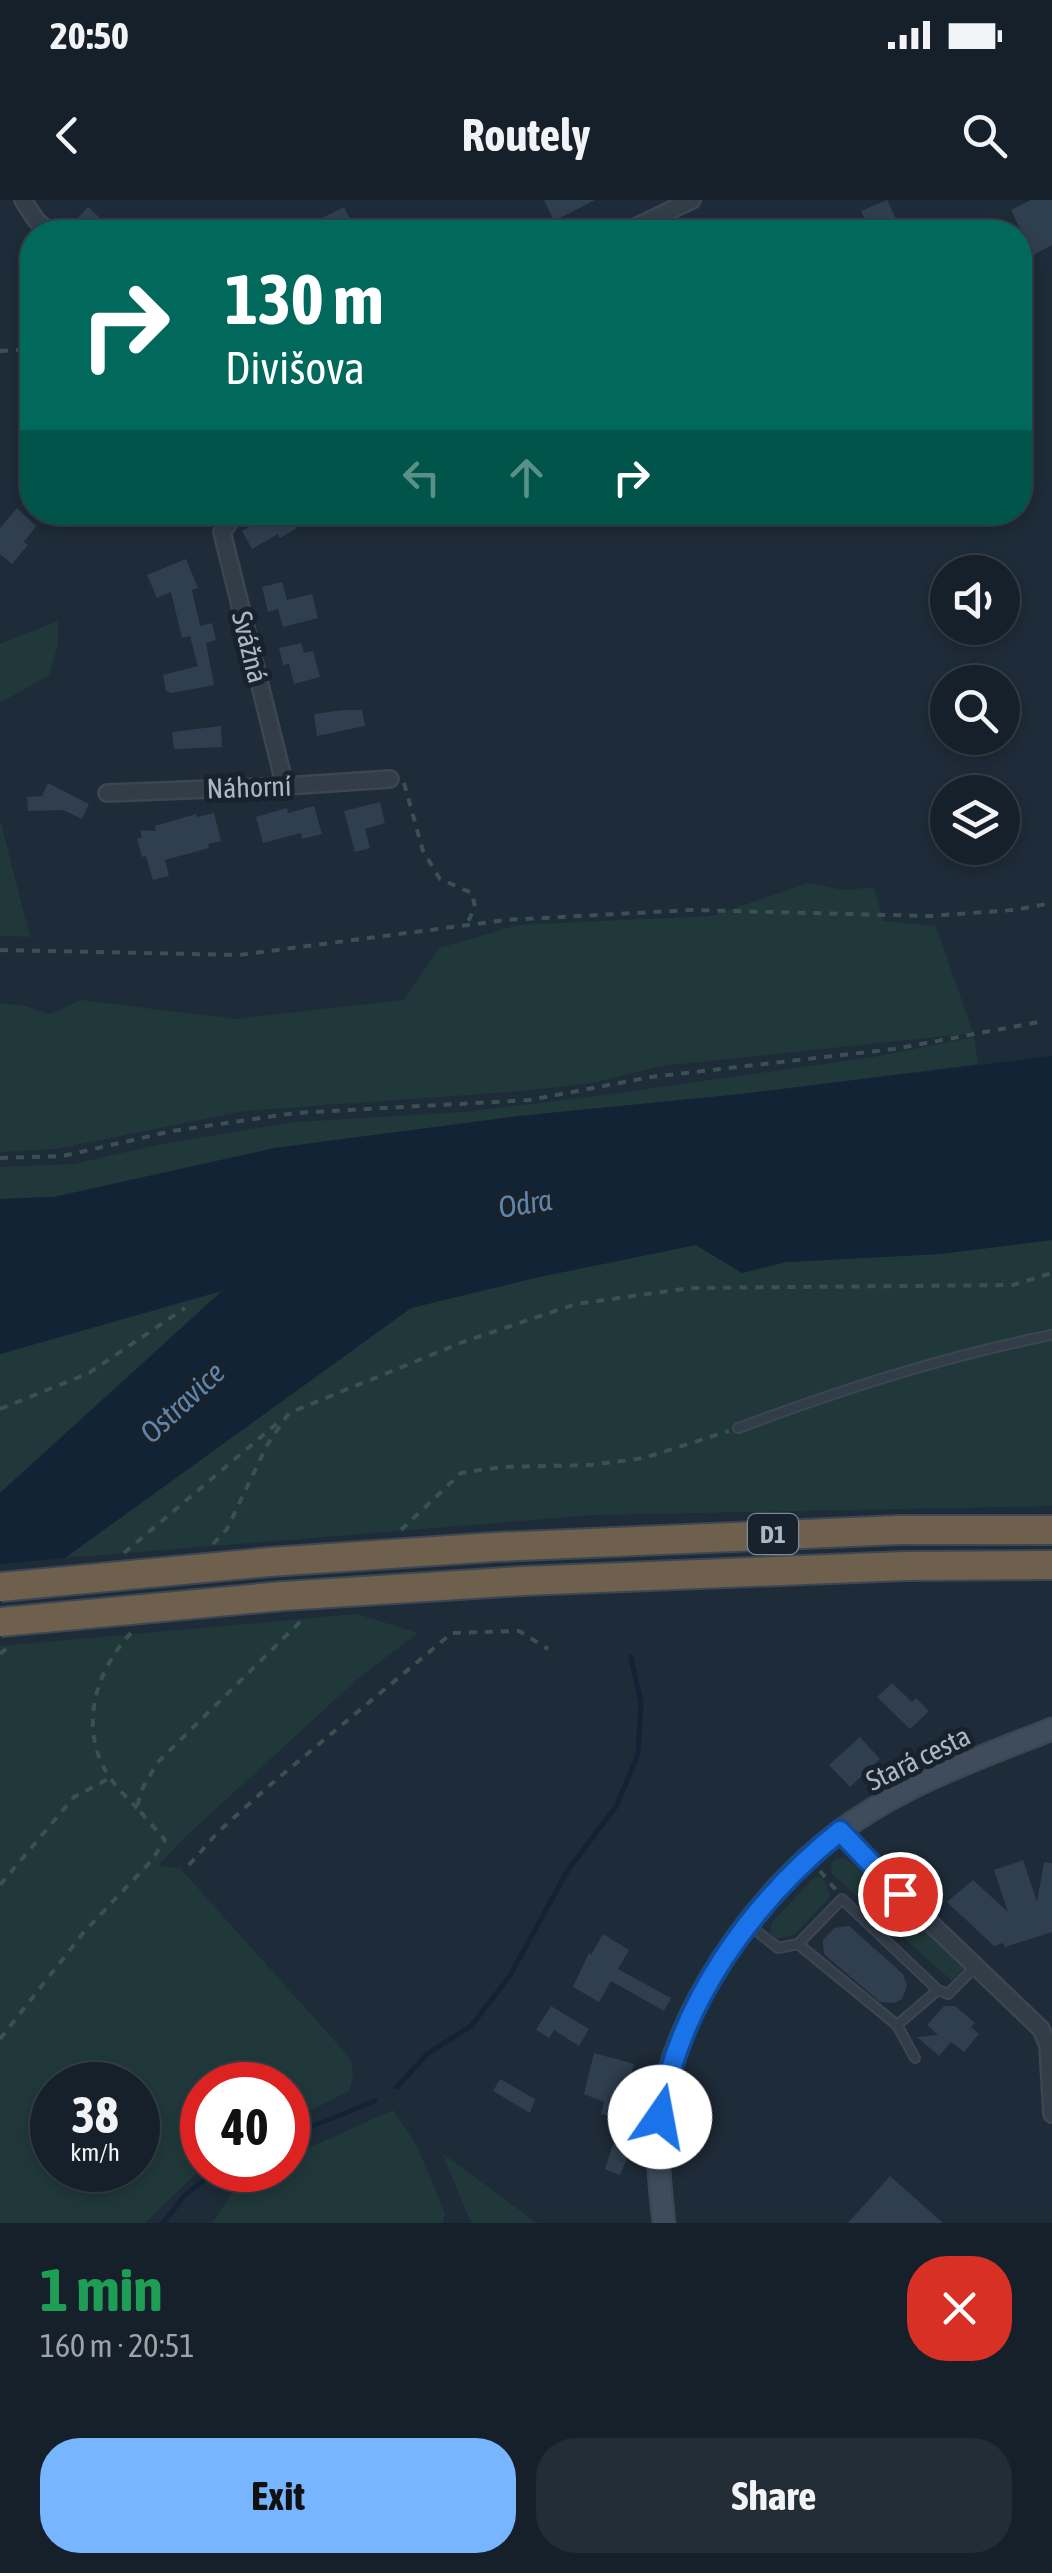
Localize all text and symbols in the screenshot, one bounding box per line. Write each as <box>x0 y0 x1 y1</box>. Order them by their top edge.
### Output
text: 20:50 <box>50 14 129 57</box>
icon: back <box>40 108 95 163</box>
icon: search <box>957 108 1012 163</box>
text: Routely <box>462 109 590 161</box>
text: 130 m <box>225 259 384 339</box>
icon: right <box>60 260 190 390</box>
text: Divišova <box>225 342 365 394</box>
icon: left <box>394 450 449 505</box>
icon: ahead <box>499 450 554 505</box>
icon: right <box>604 450 659 505</box>
map controls <box>930 555 1020 865</box>
button: sound <box>930 555 1020 645</box>
street label: Svážná <box>226 608 274 686</box>
button: search <box>930 665 1020 755</box>
street label: Náhorní <box>206 770 292 804</box>
button: layers <box>930 775 1020 865</box>
water label: Odra <box>496 1182 554 1224</box>
water label: Ostravice <box>133 1355 231 1449</box>
road number: D1 <box>748 1514 798 1554</box>
street label: Stará cesta <box>861 1719 975 1797</box>
pin <box>858 1852 943 1937</box>
icon: arrive <box>873 1867 928 1922</box>
speed limit sign: 40 <box>180 2062 310 2192</box>
position arrow <box>608 2065 712 2169</box>
text: 38 <box>71 2086 118 2144</box>
text: km/h <box>70 2138 120 2166</box>
text: 1 min <box>40 2255 163 2324</box>
button: close <box>907 2256 1012 2361</box>
text: 160 m · 20:51 <box>40 2327 195 2364</box>
button: Exit <box>40 2438 516 2553</box>
button: Share <box>536 2438 1012 2553</box>

